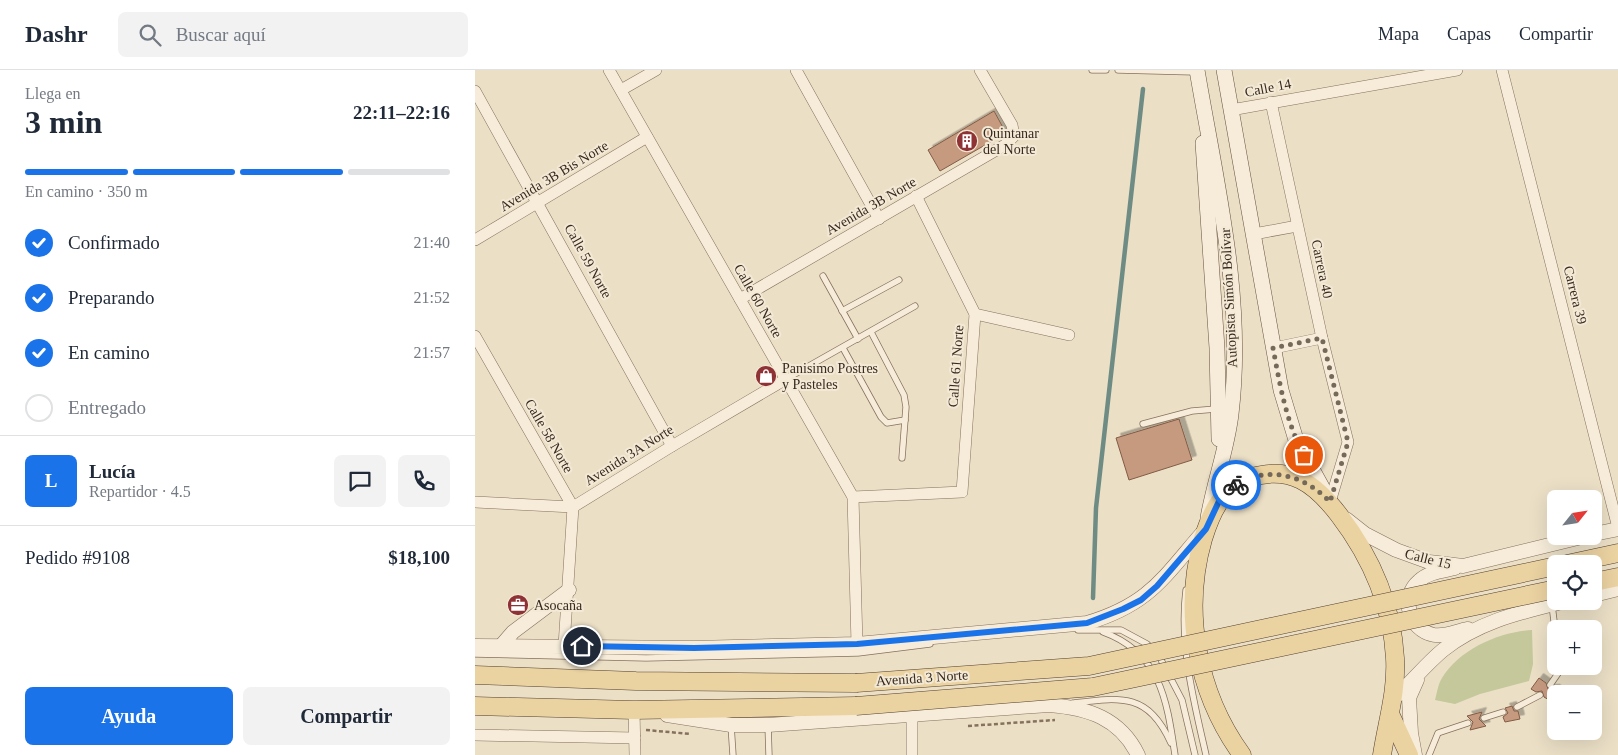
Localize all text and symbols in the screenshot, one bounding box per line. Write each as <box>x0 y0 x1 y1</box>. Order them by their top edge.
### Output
search box <box>118 12 468 57</box>
text: Dashr <box>25 21 88 47</box>
icon: search <box>136 21 164 49</box>
text: Buscar aquí <box>176 24 266 45</box>
text: Mapa <box>1378 24 1419 44</box>
text: Capas <box>1447 24 1491 44</box>
text: Compartir <box>1519 24 1593 44</box>
street label: Calle 14 <box>1243 76 1293 100</box>
text: Llega en <box>25 85 81 102</box>
text: 22:11–22:16 <box>353 102 450 123</box>
text: 3 min <box>25 104 102 140</box>
place label: Quintanar del Norte <box>983 126 1039 157</box>
building icon: Quintanar del Norte <box>955 129 979 153</box>
street label: Avenida 3B Bis Norte <box>497 138 611 214</box>
street label: Avenida 3B Norte <box>823 174 919 238</box>
text: En camino · 350 m <box>25 183 148 200</box>
street label: Calle 59 Norte <box>561 221 615 301</box>
street label: Autopista Simón Bolívar <box>1218 227 1240 368</box>
icon: check <box>25 229 53 257</box>
text: Confirmado <box>68 232 160 253</box>
text: 21:40 <box>414 234 450 251</box>
street label: Carrera 40 <box>1308 238 1336 300</box>
street label: Calle 60 Norte <box>731 262 785 340</box>
street label: Carrera 39 <box>1561 264 1589 326</box>
icon: check <box>25 284 53 312</box>
text: Preparando <box>68 287 155 308</box>
text: 21:52 <box>414 289 450 306</box>
street label: Calle 61 Norte <box>946 324 966 408</box>
icon: check <box>25 339 53 367</box>
text: En camino <box>68 342 150 363</box>
text: 21:57 <box>414 344 450 361</box>
place label: Panisimo Postres y Pasteles <box>782 361 878 392</box>
shop icon: Panisimo Postres y Pasteles <box>754 364 778 388</box>
text: Entregado <box>68 397 146 418</box>
street label: Calle 58 Norte <box>522 397 576 475</box>
street label: Avenida 3A Norte <box>582 422 676 488</box>
pin <box>1283 434 1325 476</box>
icon: bag <box>1290 441 1318 469</box>
button: chat <box>334 455 386 507</box>
button: phone <box>398 455 450 507</box>
courier <box>1211 460 1261 510</box>
text: Lucía <box>89 461 135 482</box>
text: L <box>45 470 57 491</box>
icon: bike <box>1222 471 1250 499</box>
text: Repartidor · 4.5 <box>89 483 191 500</box>
north arrow <box>1547 490 1603 545</box>
map controls <box>1547 490 1602 740</box>
street label: Calle 15 <box>1403 546 1453 572</box>
text: Pedido #9108 <box>25 547 130 568</box>
text: $18,100 <box>388 547 450 568</box>
button: locate <box>1547 555 1602 610</box>
office icon: Asocaña <box>506 593 530 617</box>
place label: Asocaña <box>534 598 583 613</box>
button: + <box>1547 620 1602 675</box>
pin <box>561 625 603 667</box>
icon: home <box>568 632 596 660</box>
street label: Avenida 3 Norte <box>875 667 969 689</box>
button: − <box>1547 685 1602 740</box>
button: Ayuda <box>25 687 233 745</box>
button: Compartir <box>243 687 450 745</box>

